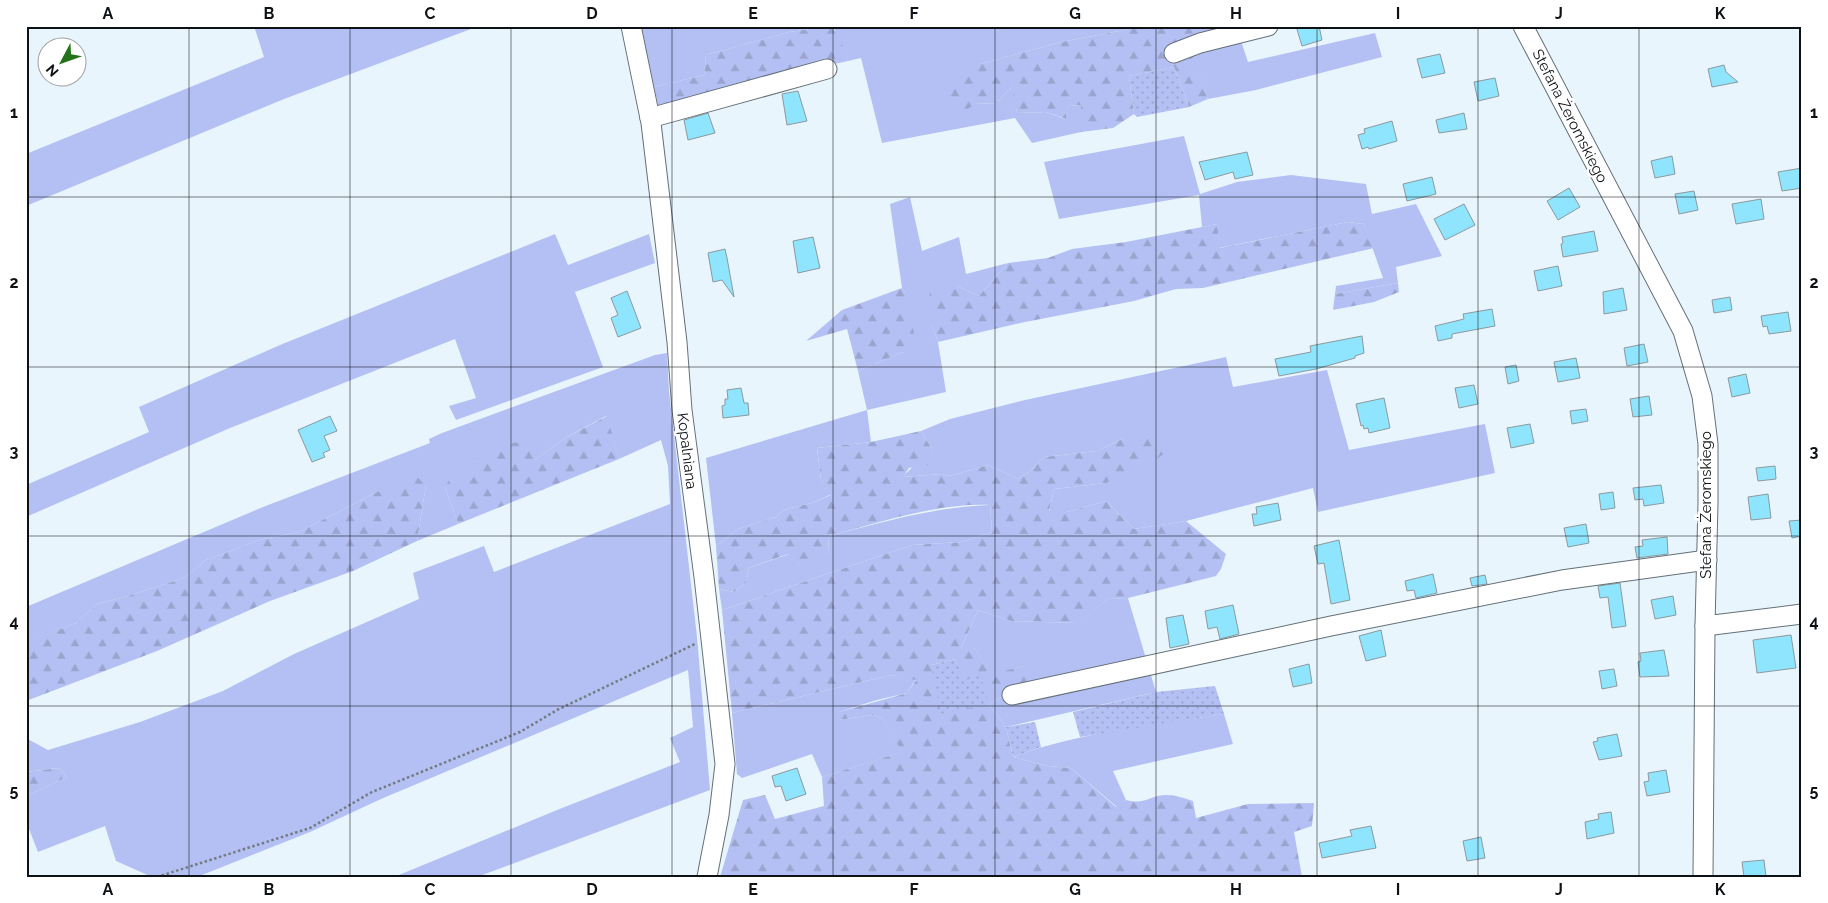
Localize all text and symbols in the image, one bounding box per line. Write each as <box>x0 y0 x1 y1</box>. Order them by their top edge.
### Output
text: A <box>103 4 114 23</box>
text: B <box>264 4 275 23</box>
text: C <box>425 4 436 23</box>
text: D <box>586 4 598 23</box>
text: E <box>748 4 758 23</box>
text: F <box>909 4 919 23</box>
text: G <box>1069 4 1081 23</box>
text: H <box>1230 4 1242 23</box>
text: I <box>1396 4 1400 23</box>
text: J <box>1555 4 1563 23</box>
text: K <box>1715 4 1726 23</box>
north arrow <box>38 38 88 88</box>
street label: Stefana Żeromskiego <box>1528 46 1612 186</box>
text: N <box>43 61 62 80</box>
text: 1 <box>10 103 18 122</box>
text: 1 <box>1810 103 1818 122</box>
text: 2 <box>9 273 19 292</box>
text: 2 <box>1809 273 1819 292</box>
street label: Kopalniana <box>673 412 701 490</box>
street label: Stefana Żeromskiego <box>1696 431 1715 579</box>
text: 3 <box>10 442 19 461</box>
text: 3 <box>1810 442 1819 461</box>
text: 4 <box>9 612 19 631</box>
text: 4 <box>1809 612 1819 631</box>
text: 5 <box>10 781 19 800</box>
text: 5 <box>1810 781 1819 800</box>
text: A <box>103 880 114 899</box>
text: B <box>264 880 275 899</box>
text: C <box>425 880 436 899</box>
text: D <box>586 880 598 899</box>
text: E <box>748 880 758 899</box>
text: F <box>909 880 919 899</box>
text: G <box>1069 880 1081 899</box>
text: H <box>1230 880 1242 899</box>
text: I <box>1396 880 1400 899</box>
text: J <box>1555 880 1563 899</box>
text: K <box>1715 880 1726 899</box>

